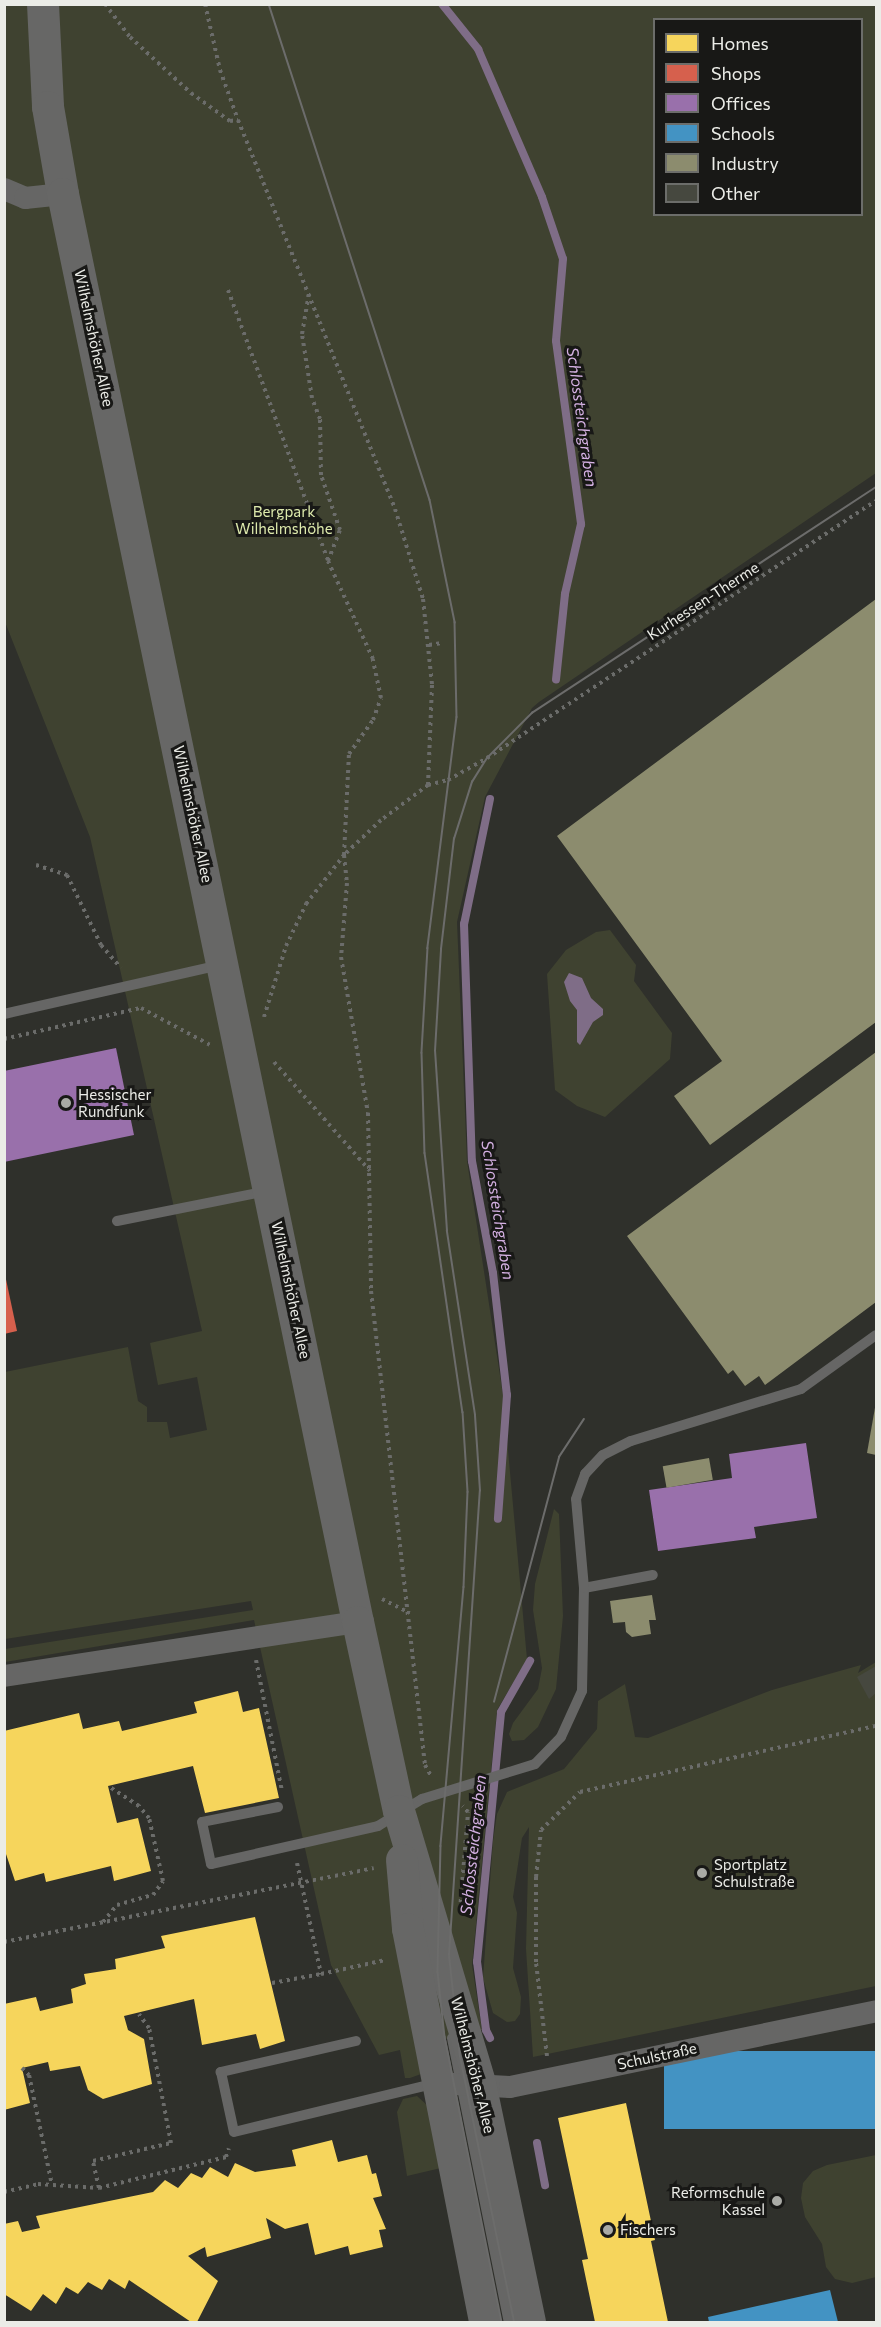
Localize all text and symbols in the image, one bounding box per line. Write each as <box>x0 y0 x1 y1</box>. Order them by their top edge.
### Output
legend <box>653 18 863 216</box>
text: Homes <box>711 32 769 54</box>
text: Shops <box>711 62 761 84</box>
text: Offices <box>711 92 771 114</box>
text: Schools <box>711 122 775 144</box>
text: Industry <box>711 152 779 174</box>
text: Other <box>711 182 760 204</box>
street label: Wilhelmshöher Allee <box>71 268 117 408</box>
water label: Schlossteichgraben <box>563 346 601 488</box>
park label: Bergpark Wilhelmshöhe <box>235 502 333 537</box>
street label: Kurhessen-Therme <box>644 558 762 644</box>
street label: Wilhelmshöher Allee <box>170 744 216 884</box>
place label: Hessischer Rundfunk <box>78 1085 151 1120</box>
marker: Hessischer Rundfunk <box>59 1096 73 1110</box>
water label: Schlossteichgraben <box>478 1139 518 1281</box>
street label: Wilhelmshöher Allee <box>268 1220 314 1360</box>
water label: Schlossteichgraben <box>456 1774 490 1916</box>
place label: Sportplatz Schulstraße <box>714 1855 795 1890</box>
marker: Sportplatz Schulstraße <box>695 1866 709 1880</box>
street label: Wilhelmshöher Allee <box>447 1995 499 2135</box>
street label: Schulstraße <box>616 2039 698 2073</box>
place label: Reformschule Kassel <box>671 2183 765 2218</box>
marker: Reformschule Kassel <box>770 2194 784 2208</box>
place label: Fischers <box>620 2221 676 2239</box>
marker: Fischers <box>601 2223 615 2237</box>

